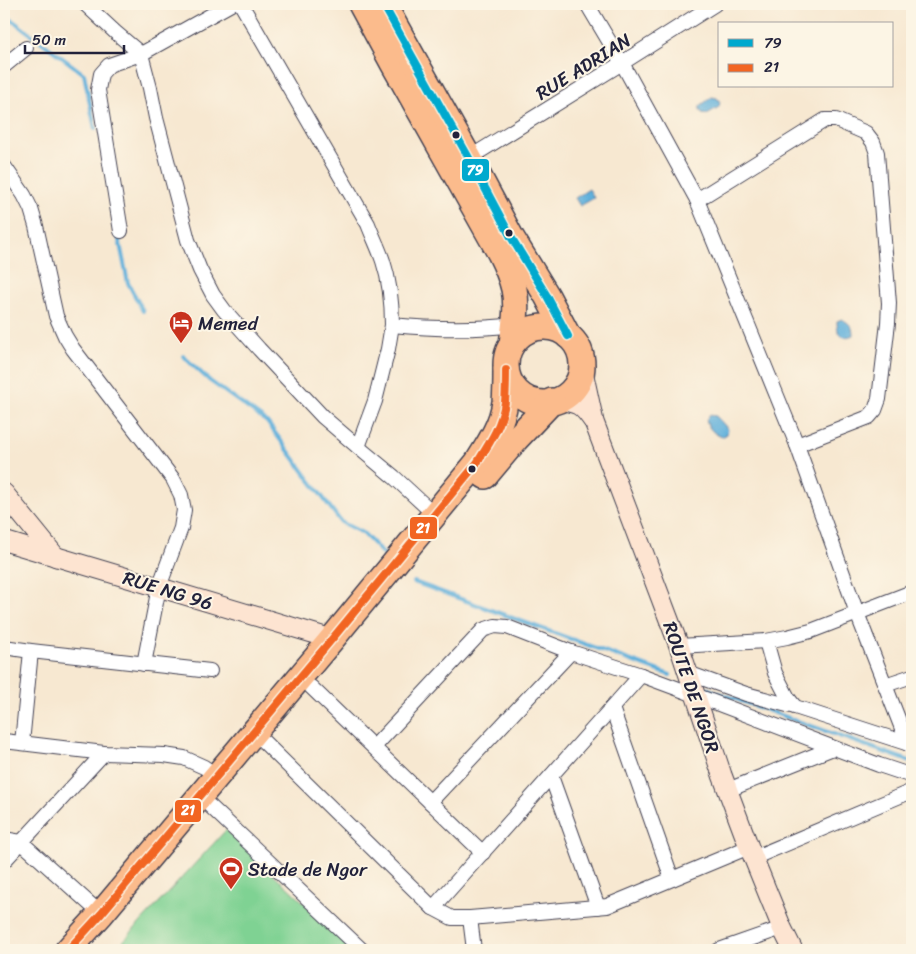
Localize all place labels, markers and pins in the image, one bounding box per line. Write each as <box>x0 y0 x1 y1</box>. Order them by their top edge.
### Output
unlabelled marker <box>451 130 461 140</box>
unlabelled marker <box>504 228 514 238</box>
place label: Memed <box>198 307 259 340</box>
hotel icon: Memed <box>168 310 194 344</box>
unlabelled marker <box>467 464 477 474</box>
place label: Stade de Ngor <box>248 853 368 886</box>
sports icon: Stade de Ngor <box>218 856 244 890</box>

